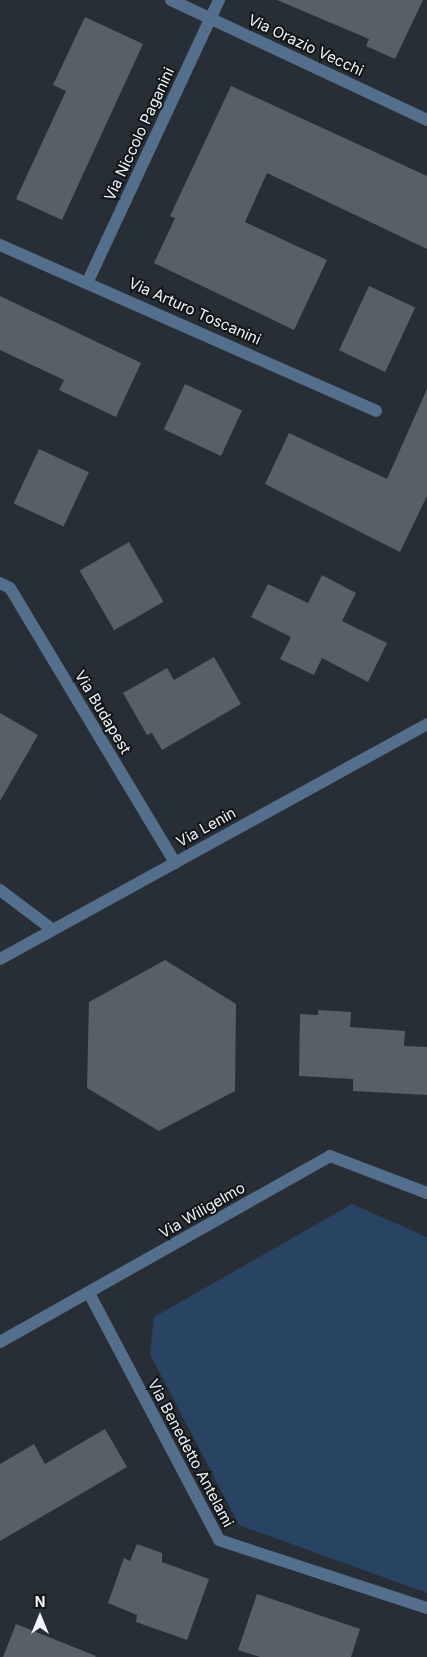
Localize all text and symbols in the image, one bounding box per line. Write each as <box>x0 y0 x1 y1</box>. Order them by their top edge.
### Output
street label: Via Orazio Vecchi <box>245 10 367 80</box>
street label: Via Niccolo Paganini <box>100 64 178 204</box>
street label: Via Arturo Toscanini <box>126 274 264 348</box>
street label: Via Budapest <box>71 667 135 757</box>
street label: Via Lenin <box>173 803 239 851</box>
street label: Via Wiligelmo <box>156 1178 248 1242</box>
street label: Via Benedetto Antelami <box>144 1376 238 1530</box>
north arrow <box>15 1592 65 1642</box>
text: N <box>35 1593 45 1610</box>

